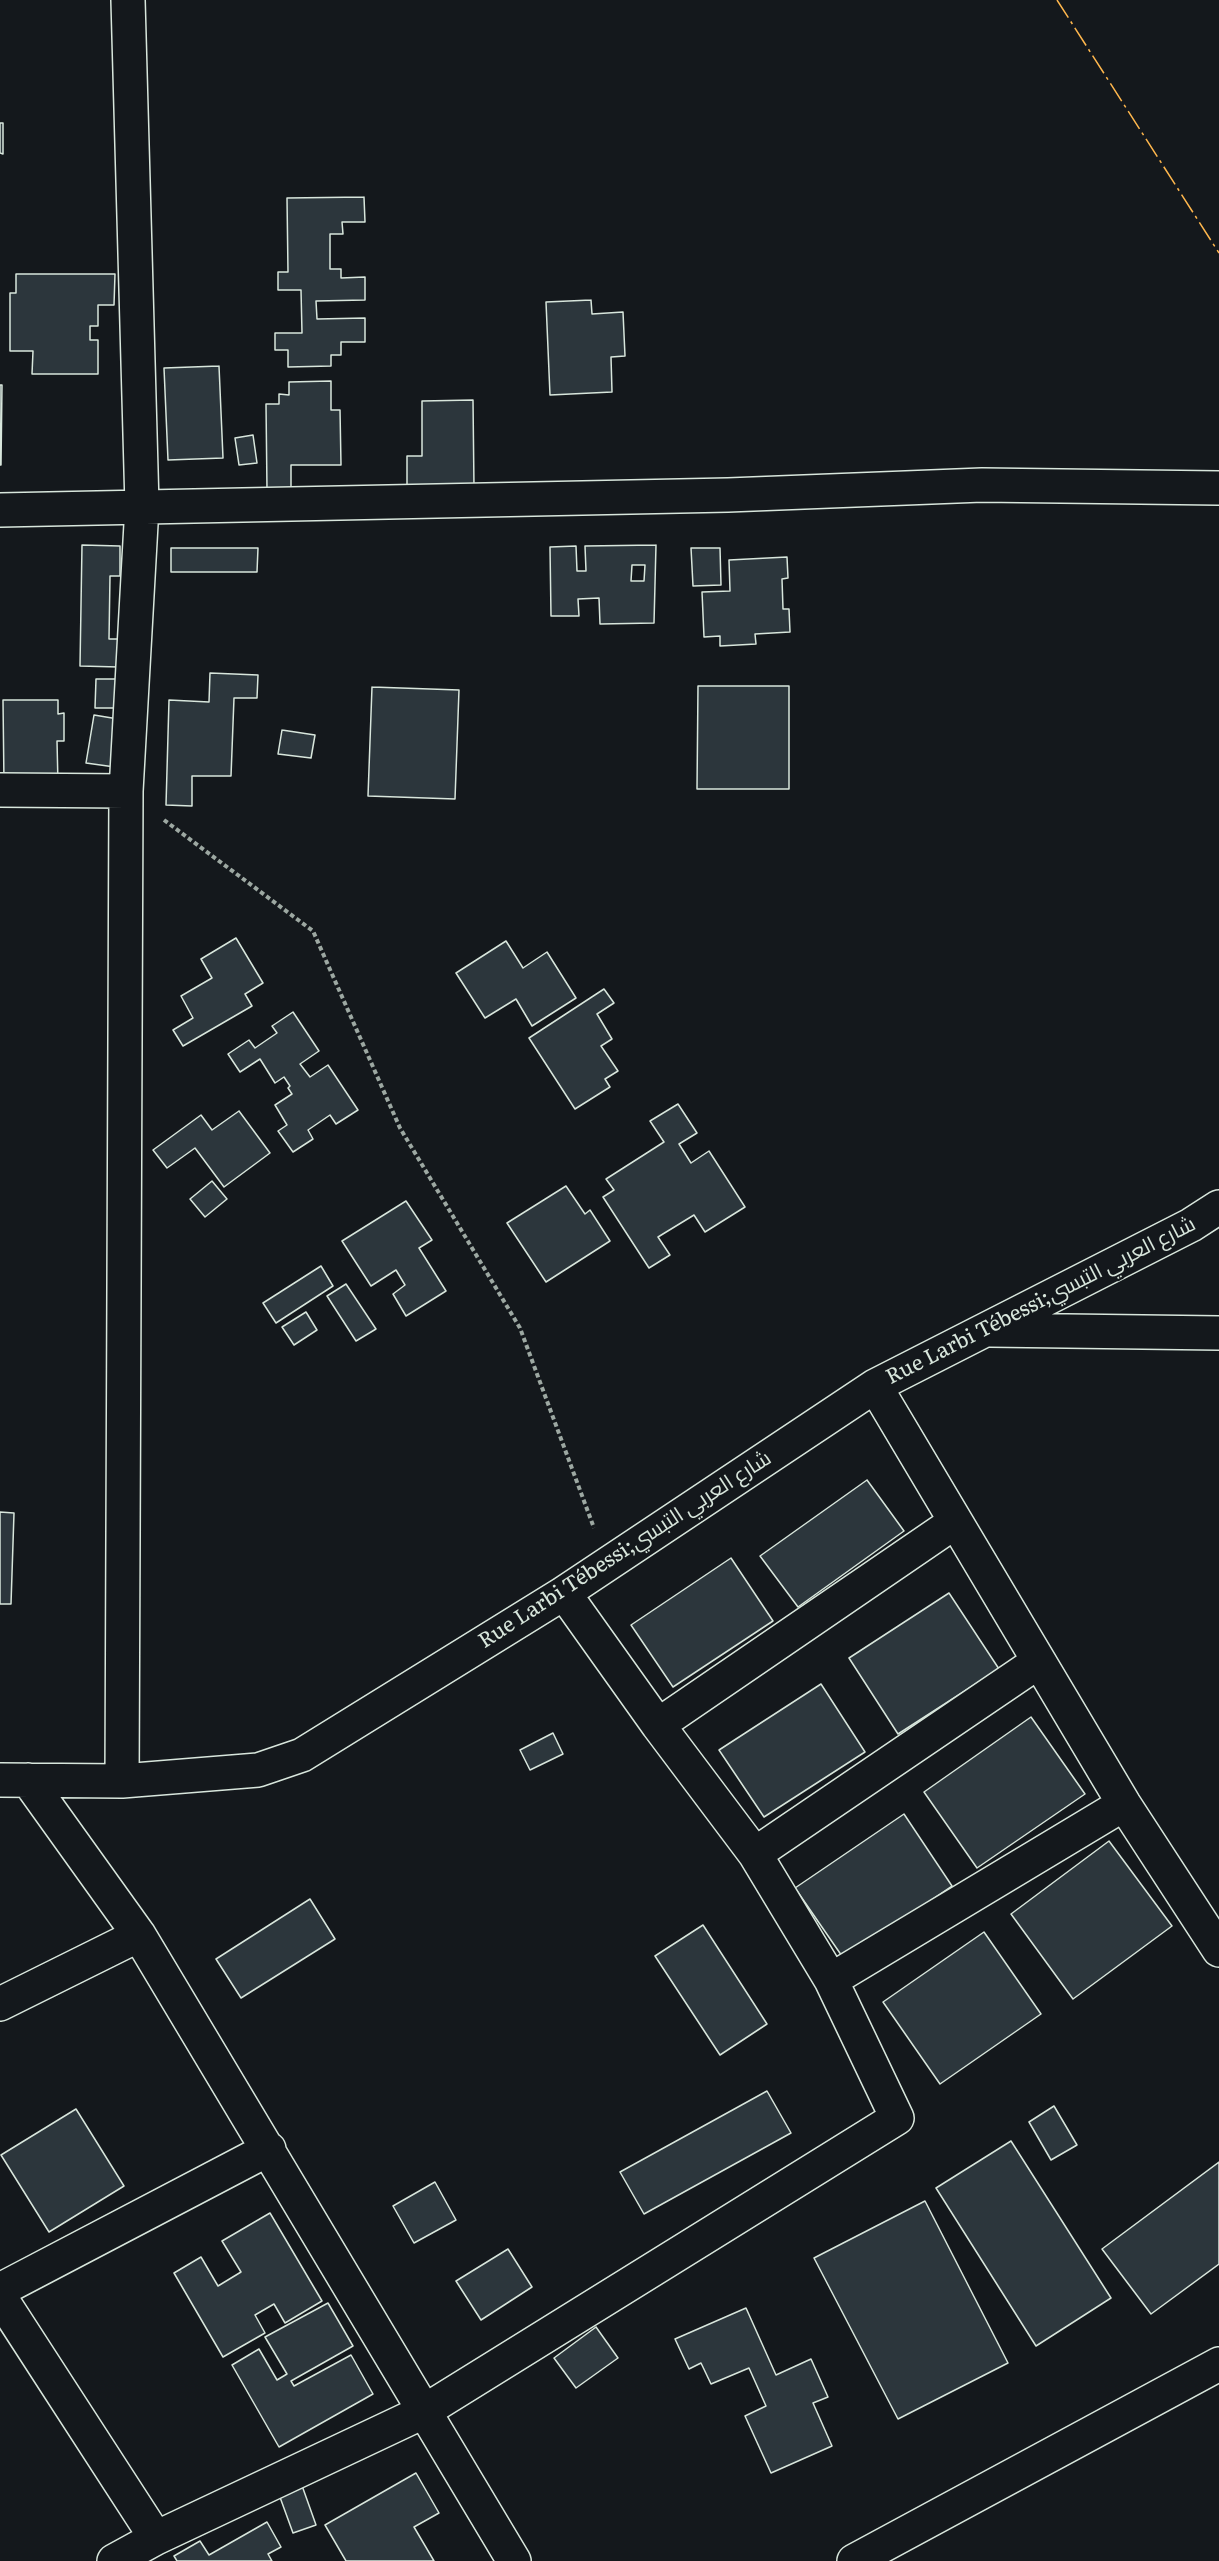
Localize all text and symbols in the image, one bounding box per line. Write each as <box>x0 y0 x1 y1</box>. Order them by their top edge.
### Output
street label: Rue Larbi Tébessi;شارع العربي التبسي <box>882 1212 1200 1390</box>
street label: Rue Larbi Tébessi;شارع العربي التبسي <box>474 1446 776 1654</box>

